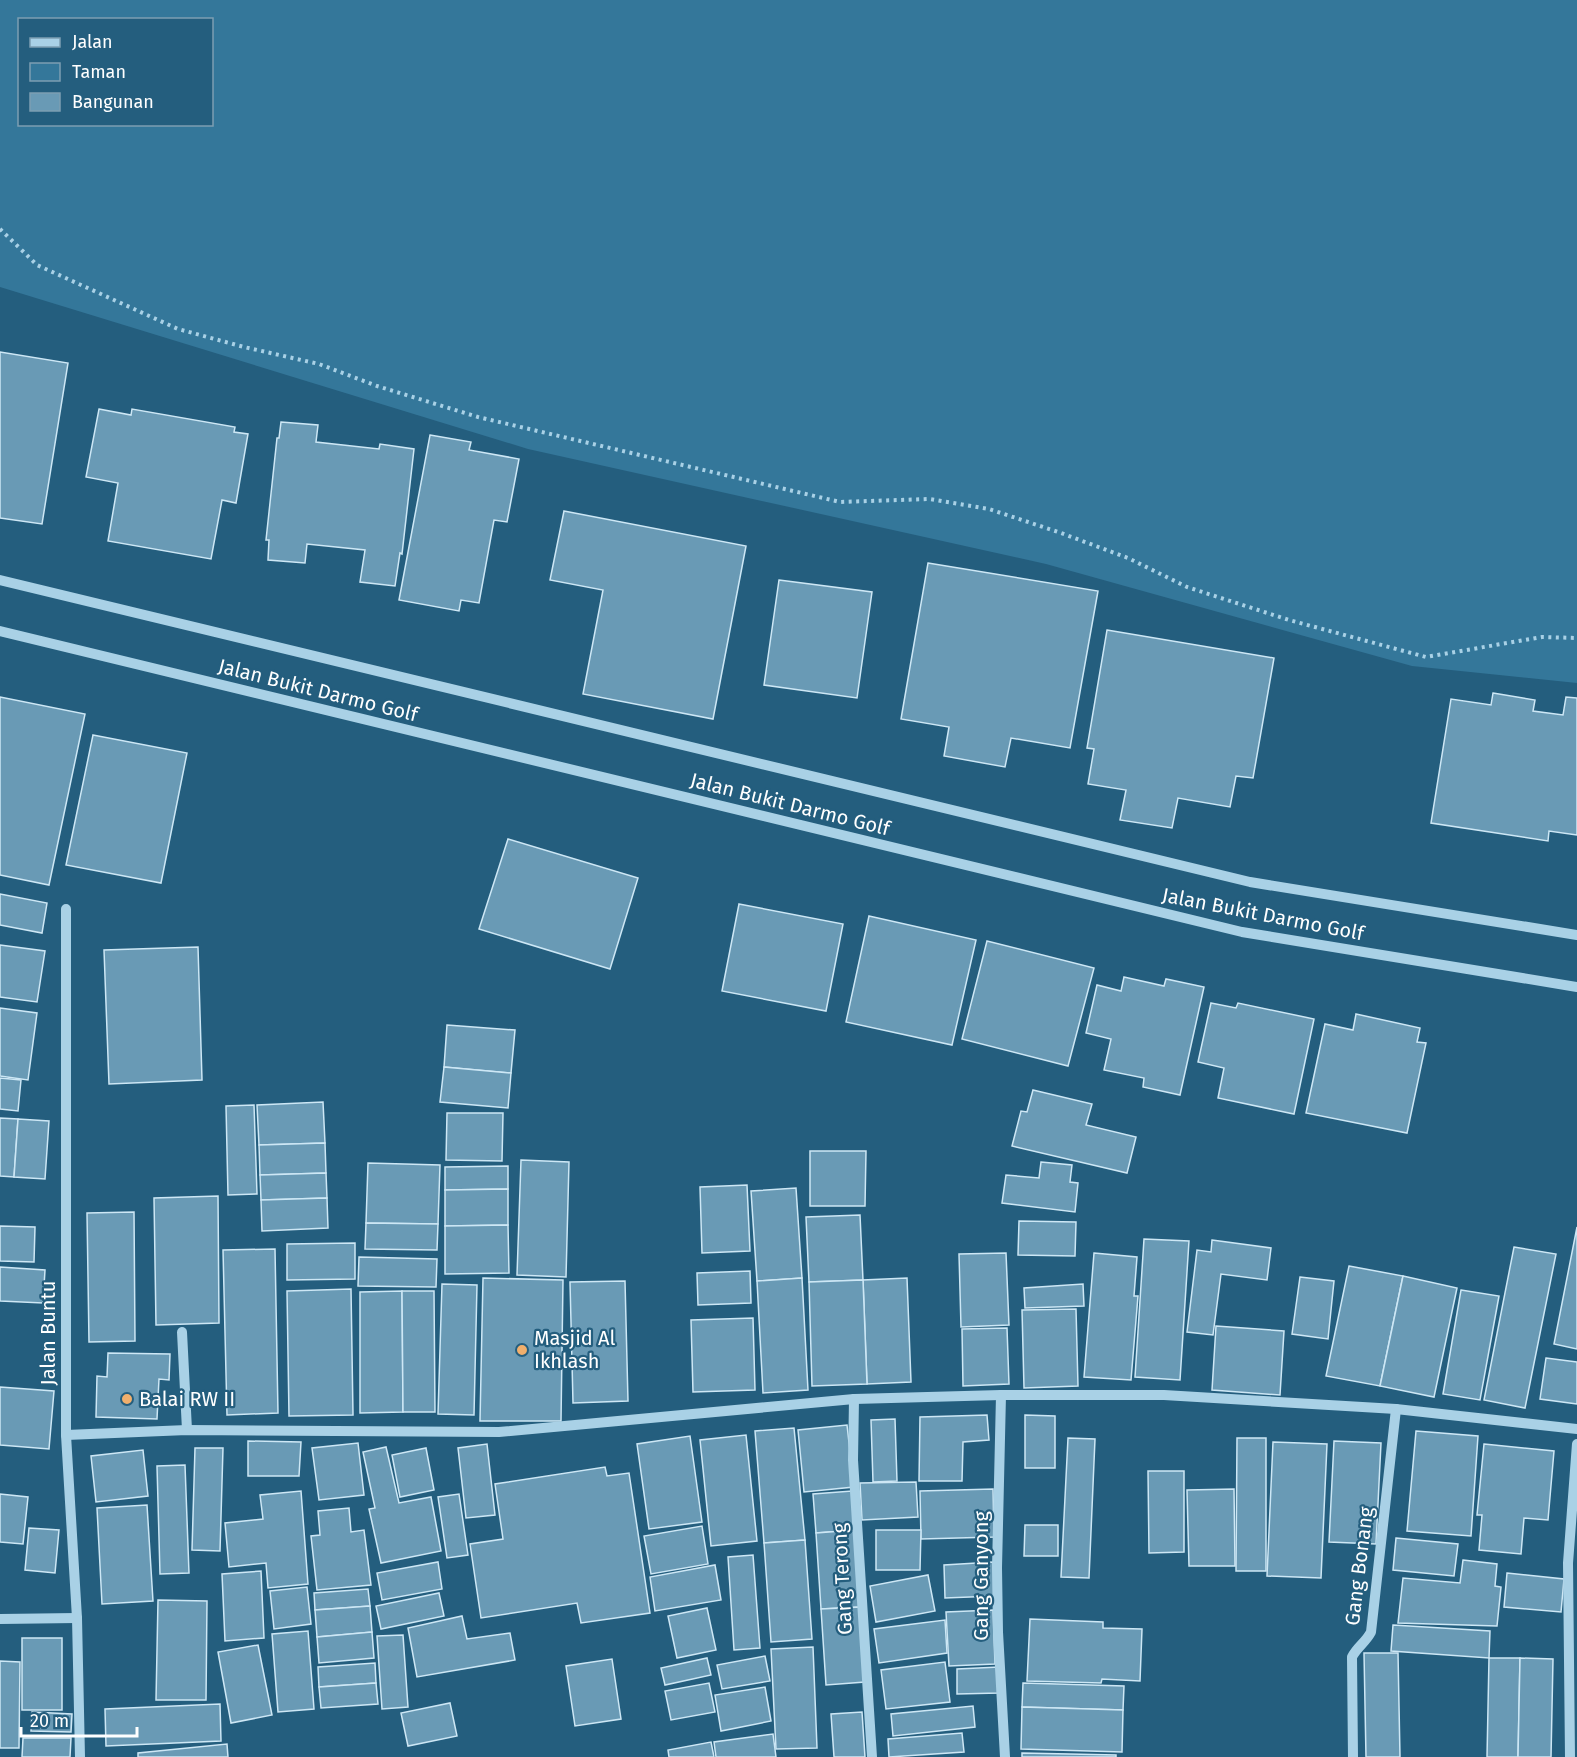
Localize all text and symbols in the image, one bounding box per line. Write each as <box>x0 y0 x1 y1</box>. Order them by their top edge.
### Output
legend <box>18 18 213 126</box>
text: Jalan <box>72 31 113 53</box>
text: Taman <box>72 61 126 83</box>
text: Bangunan <box>72 91 154 113</box>
street label: Jalan Bukit Darmo Golf <box>216 654 422 727</box>
street label: Jalan Bukit Darmo Golf <box>688 768 894 841</box>
street label: Jalan Bukit Darmo Golf <box>1160 883 1367 946</box>
street label: Jalan Buntu <box>36 1281 60 1385</box>
place label: Masjid Al Ikhlash <box>534 1326 616 1373</box>
marker: Masjid Al Ikhlash <box>515 1343 529 1357</box>
place label: Balai RW II <box>139 1387 235 1411</box>
marker: Balai RW II <box>120 1392 134 1406</box>
street label: Gang Bonang <box>1340 1505 1378 1627</box>
street label: Gang Ganyong <box>969 1511 993 1641</box>
street label: Gang Terong <box>827 1522 857 1636</box>
scale bar <box>21 1700 136 1738</box>
text: 20 m <box>30 1710 69 1732</box>

